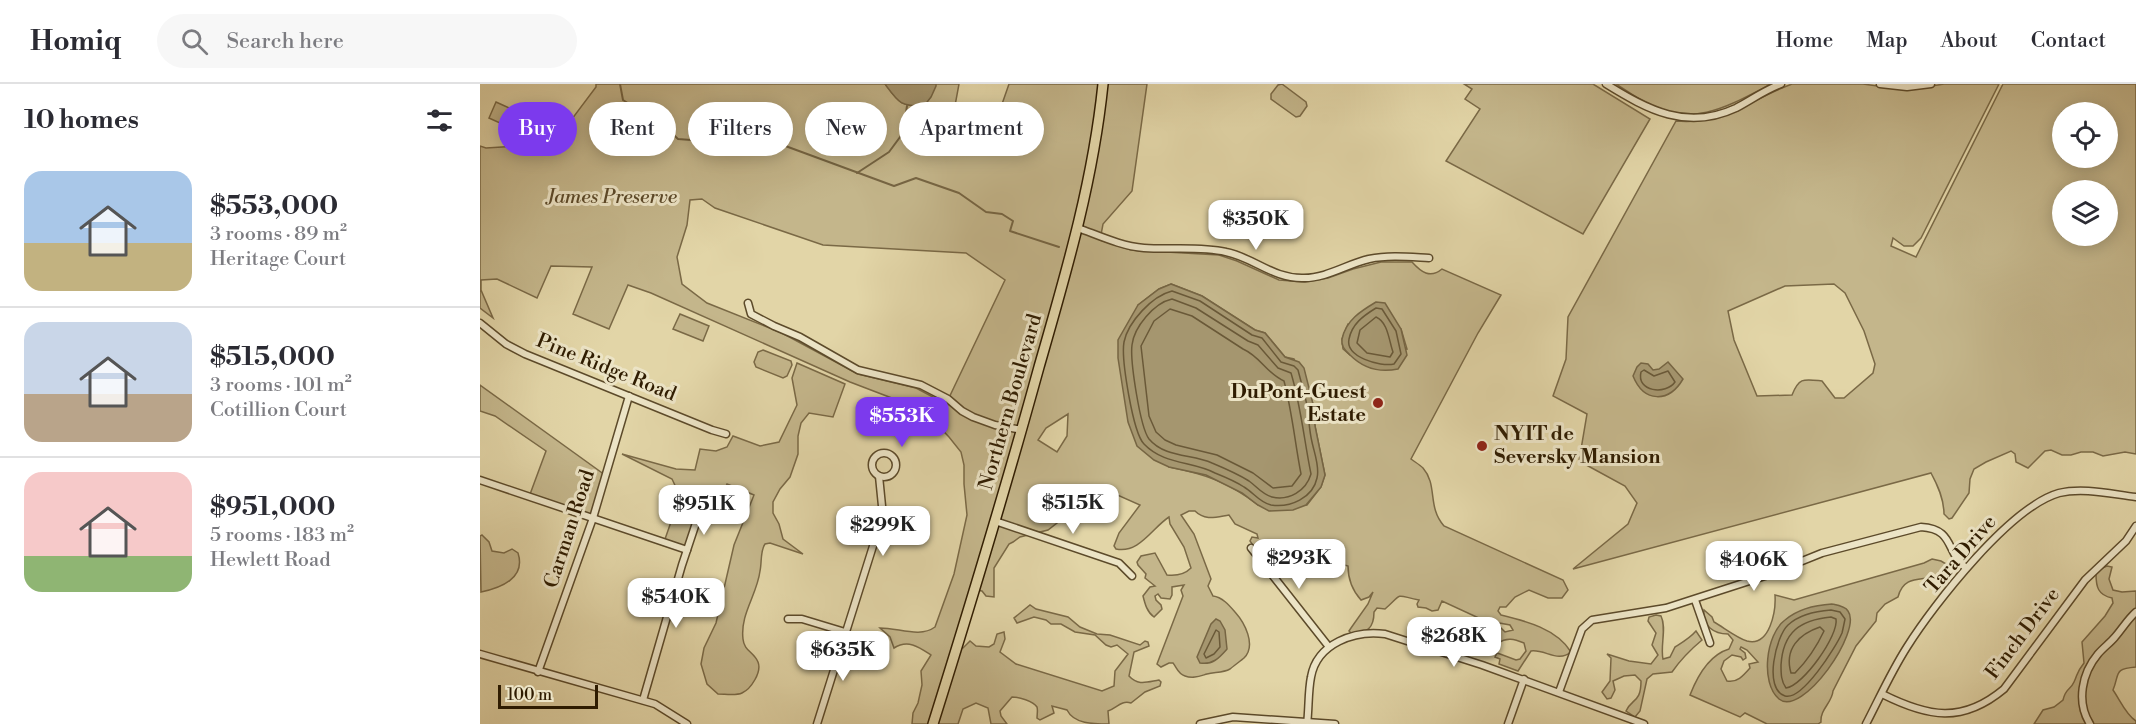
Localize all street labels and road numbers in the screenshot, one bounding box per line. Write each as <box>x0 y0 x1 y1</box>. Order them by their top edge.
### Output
street label: Northern Boulevard <box>974 311 1048 493</box>
street label: Pine Ridge Road <box>532 329 680 408</box>
street label: Carman Road <box>539 466 601 591</box>
street label: Tara Drive <box>1920 510 2002 600</box>
street label: Finch Drive <box>1980 583 2066 685</box>

